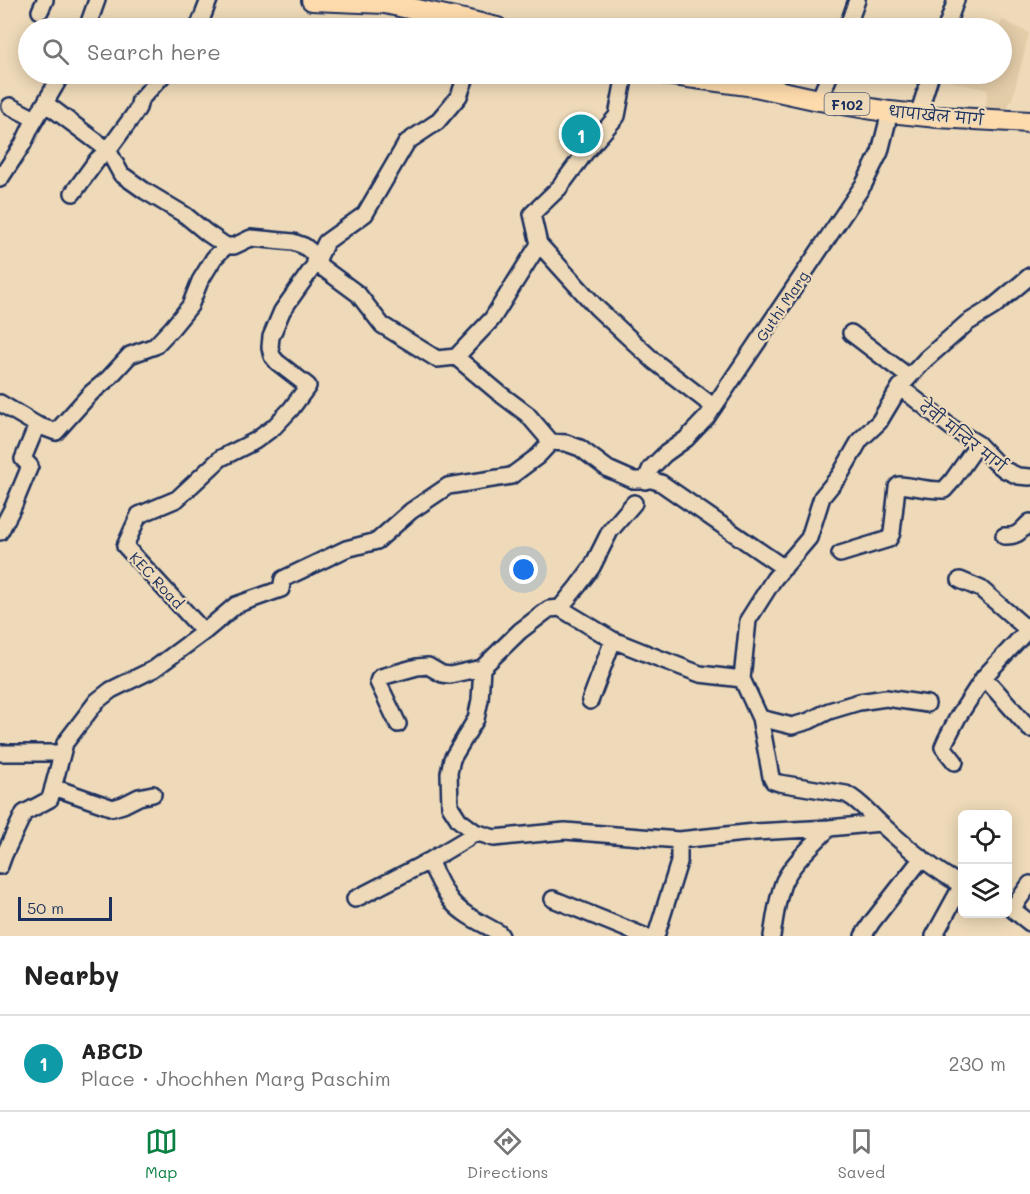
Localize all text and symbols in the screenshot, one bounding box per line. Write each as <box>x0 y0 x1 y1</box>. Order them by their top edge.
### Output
search box <box>18 18 1012 84</box>
icon: search <box>39 35 72 68</box>
text: Search here <box>87 37 221 66</box>
road number: F102 <box>824 93 870 115</box>
street label: धापाखेल मार्ग <box>888 100 985 129</box>
pin: 1 <box>562 112 600 156</box>
street label: Guthi Marg <box>751 266 813 345</box>
street label: देवी मन्दिर मार्ग <box>915 393 1013 476</box>
street label: KEC Road <box>126 547 188 613</box>
your location <box>509 555 538 584</box>
map controls <box>958 810 1012 918</box>
button: locate <box>958 810 1012 864</box>
button: layers <box>958 864 1012 918</box>
scale bar <box>18 894 112 922</box>
text: 50 m <box>27 897 64 918</box>
text: Nearby <box>24 958 119 992</box>
text: ABCD <box>81 1036 143 1065</box>
text: 1 <box>39 1050 48 1076</box>
text: 230 m <box>948 1050 1006 1076</box>
text: Place · Jhochhen Marg Paschim <box>81 1065 391 1091</box>
tab: Map <box>145 1125 178 1182</box>
tab: Directions <box>467 1125 548 1182</box>
tab: Saved <box>838 1125 885 1182</box>

